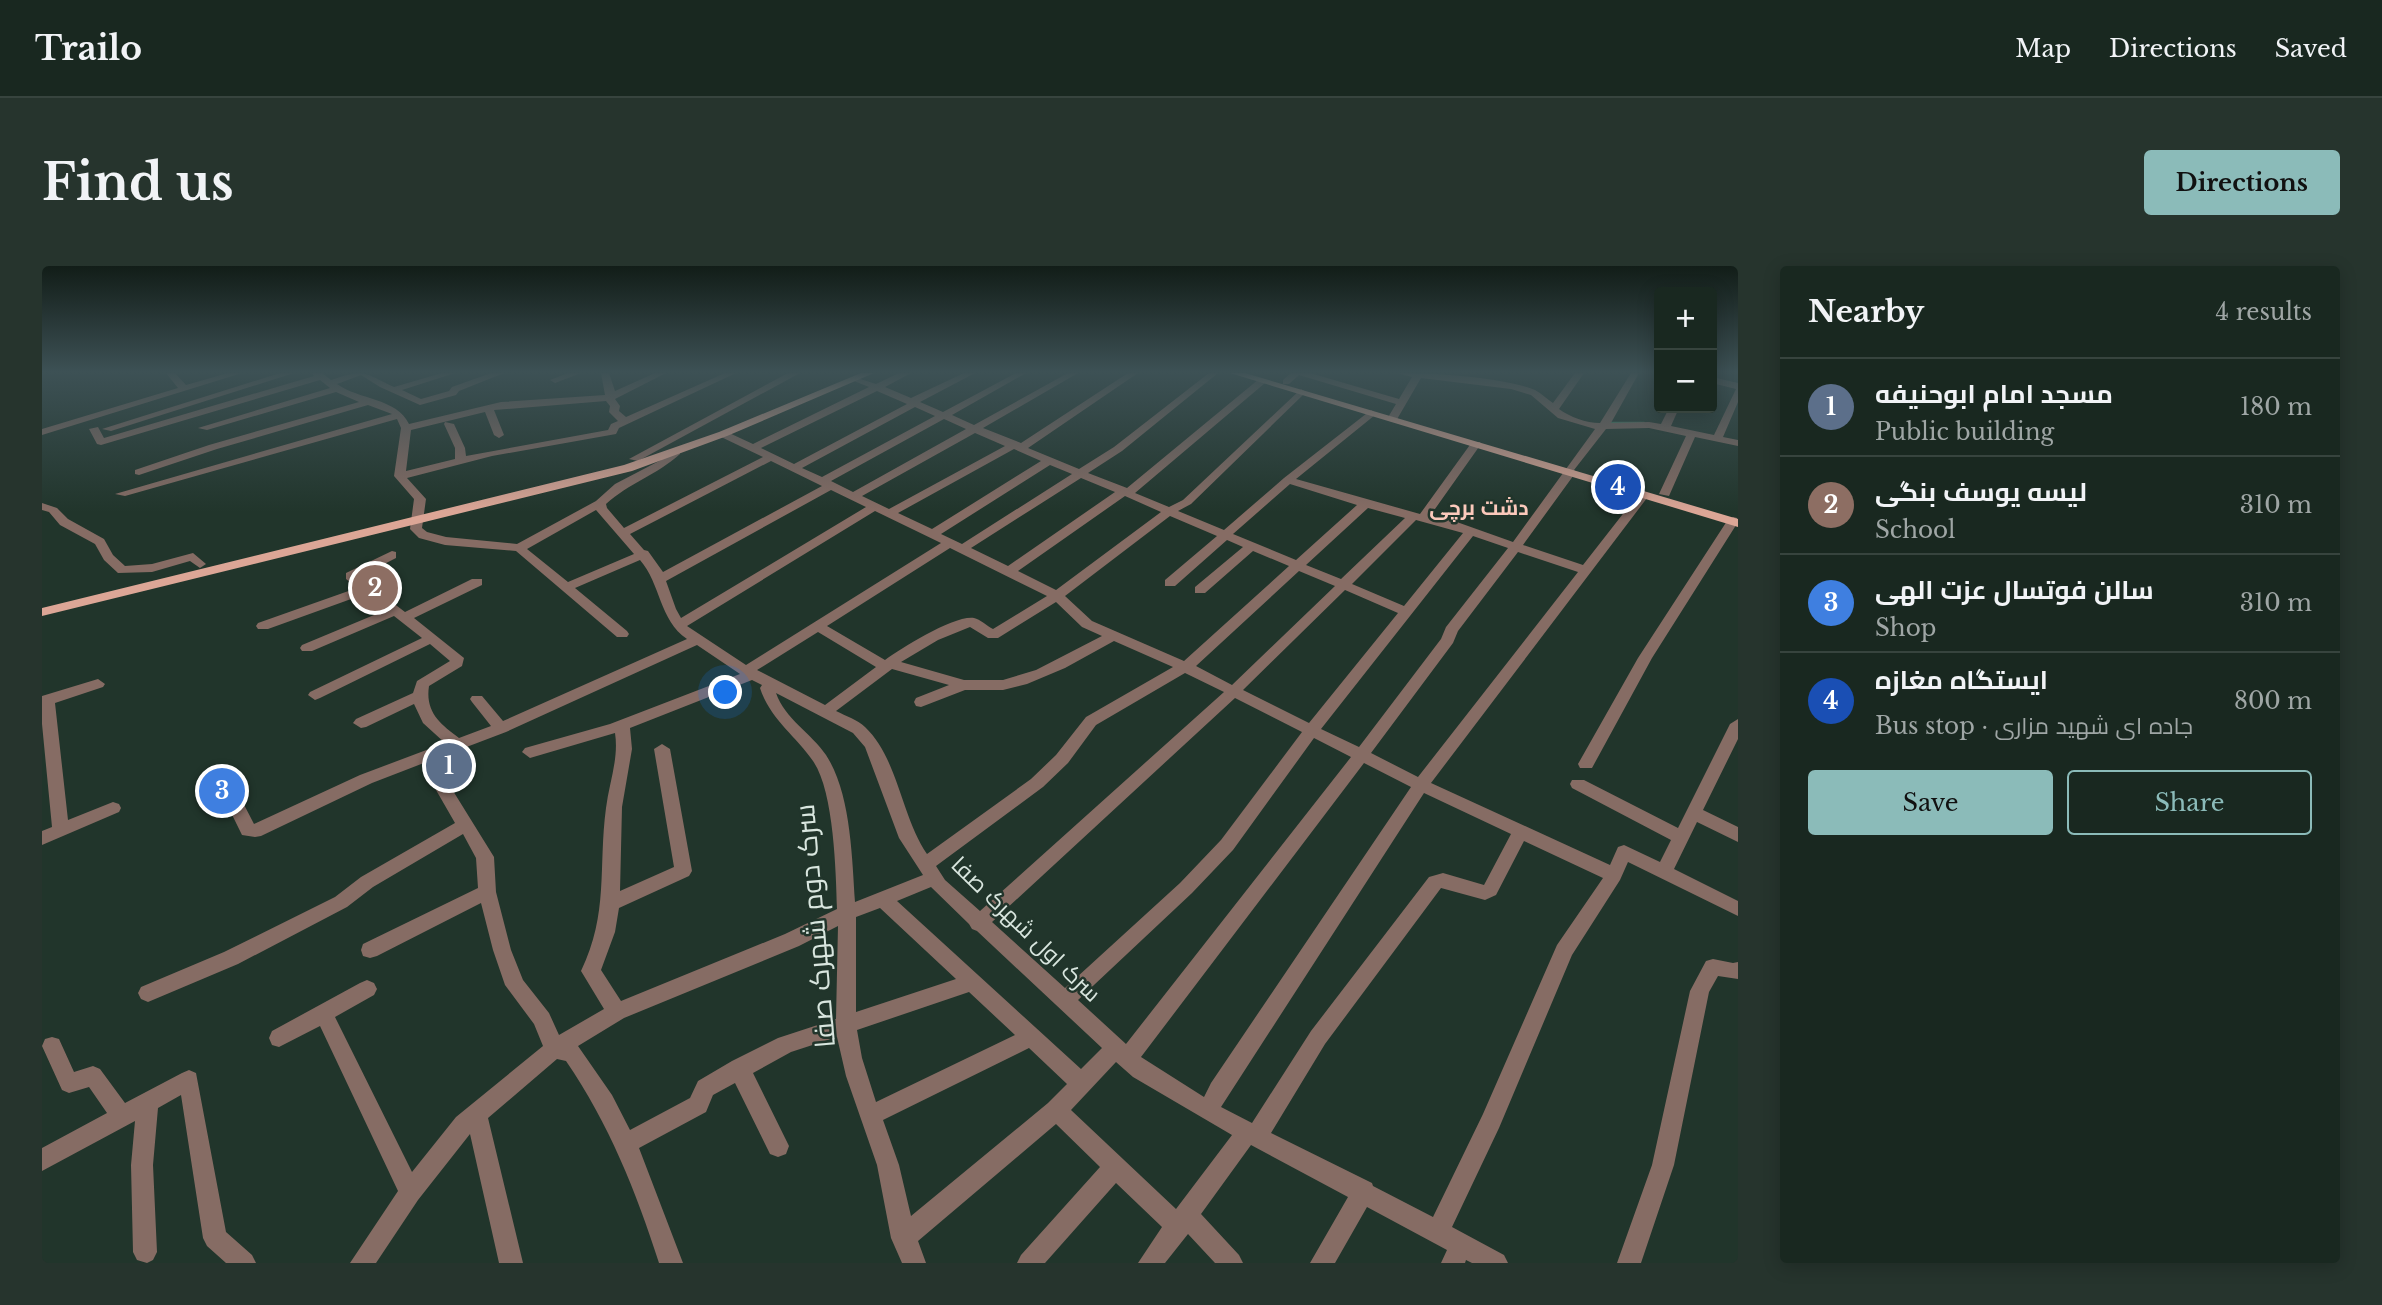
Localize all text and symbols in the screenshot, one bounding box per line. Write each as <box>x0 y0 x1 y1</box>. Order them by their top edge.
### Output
text: Trailo <box>35 28 142 69</box>
text: Map <box>2015 34 2071 63</box>
text: Directions <box>2109 34 2237 63</box>
text: Saved <box>2275 34 2347 63</box>
button: Directions <box>2144 150 2340 215</box>
text: Find us <box>42 152 234 213</box>
map controls <box>1654 287 1717 413</box>
button: + <box>1654 287 1717 350</box>
text: Nearby <box>1808 293 1924 330</box>
text: 4 results <box>2216 298 2312 326</box>
button: − <box>1654 350 1717 413</box>
text: مسجد امام ابوحنیفه <box>1875 378 2113 410</box>
text: 1 <box>1826 393 1836 421</box>
text: 180 m <box>2240 393 2312 421</box>
text: Public building <box>1875 418 2054 446</box>
pin: 4 <box>1595 461 1641 513</box>
text: لیسه یوسف بنگی <box>1875 476 2087 508</box>
text: 2 <box>1824 491 1838 519</box>
text: 310 m <box>2240 491 2312 519</box>
district label: دشت برچی <box>1429 495 1529 523</box>
text: School <box>1875 516 1956 544</box>
pin: 2 <box>352 562 398 614</box>
text: سالن فوتسال عزت الهی <box>1875 574 2154 606</box>
text: 3 <box>1824 589 1838 617</box>
text: 310 m <box>2240 589 2312 617</box>
text: Shop <box>1875 614 1936 642</box>
text: ایستگاه مغازه <box>1875 664 2048 696</box>
your location <box>708 675 742 709</box>
text: 4 <box>1823 687 1839 715</box>
text: 800 m <box>2234 687 2312 715</box>
text: Bus stop · جاده ای شهید مزاری <box>1875 712 2193 740</box>
pin: 1 <box>426 740 472 792</box>
pin: 3 <box>199 765 245 817</box>
button: Save <box>1808 770 2053 835</box>
button: Share <box>2067 770 2312 835</box>
street label: سرک دوم شهرک صفا <box>787 802 845 1049</box>
street label: سرک اول شهرک صفا <box>945 851 1107 1007</box>

